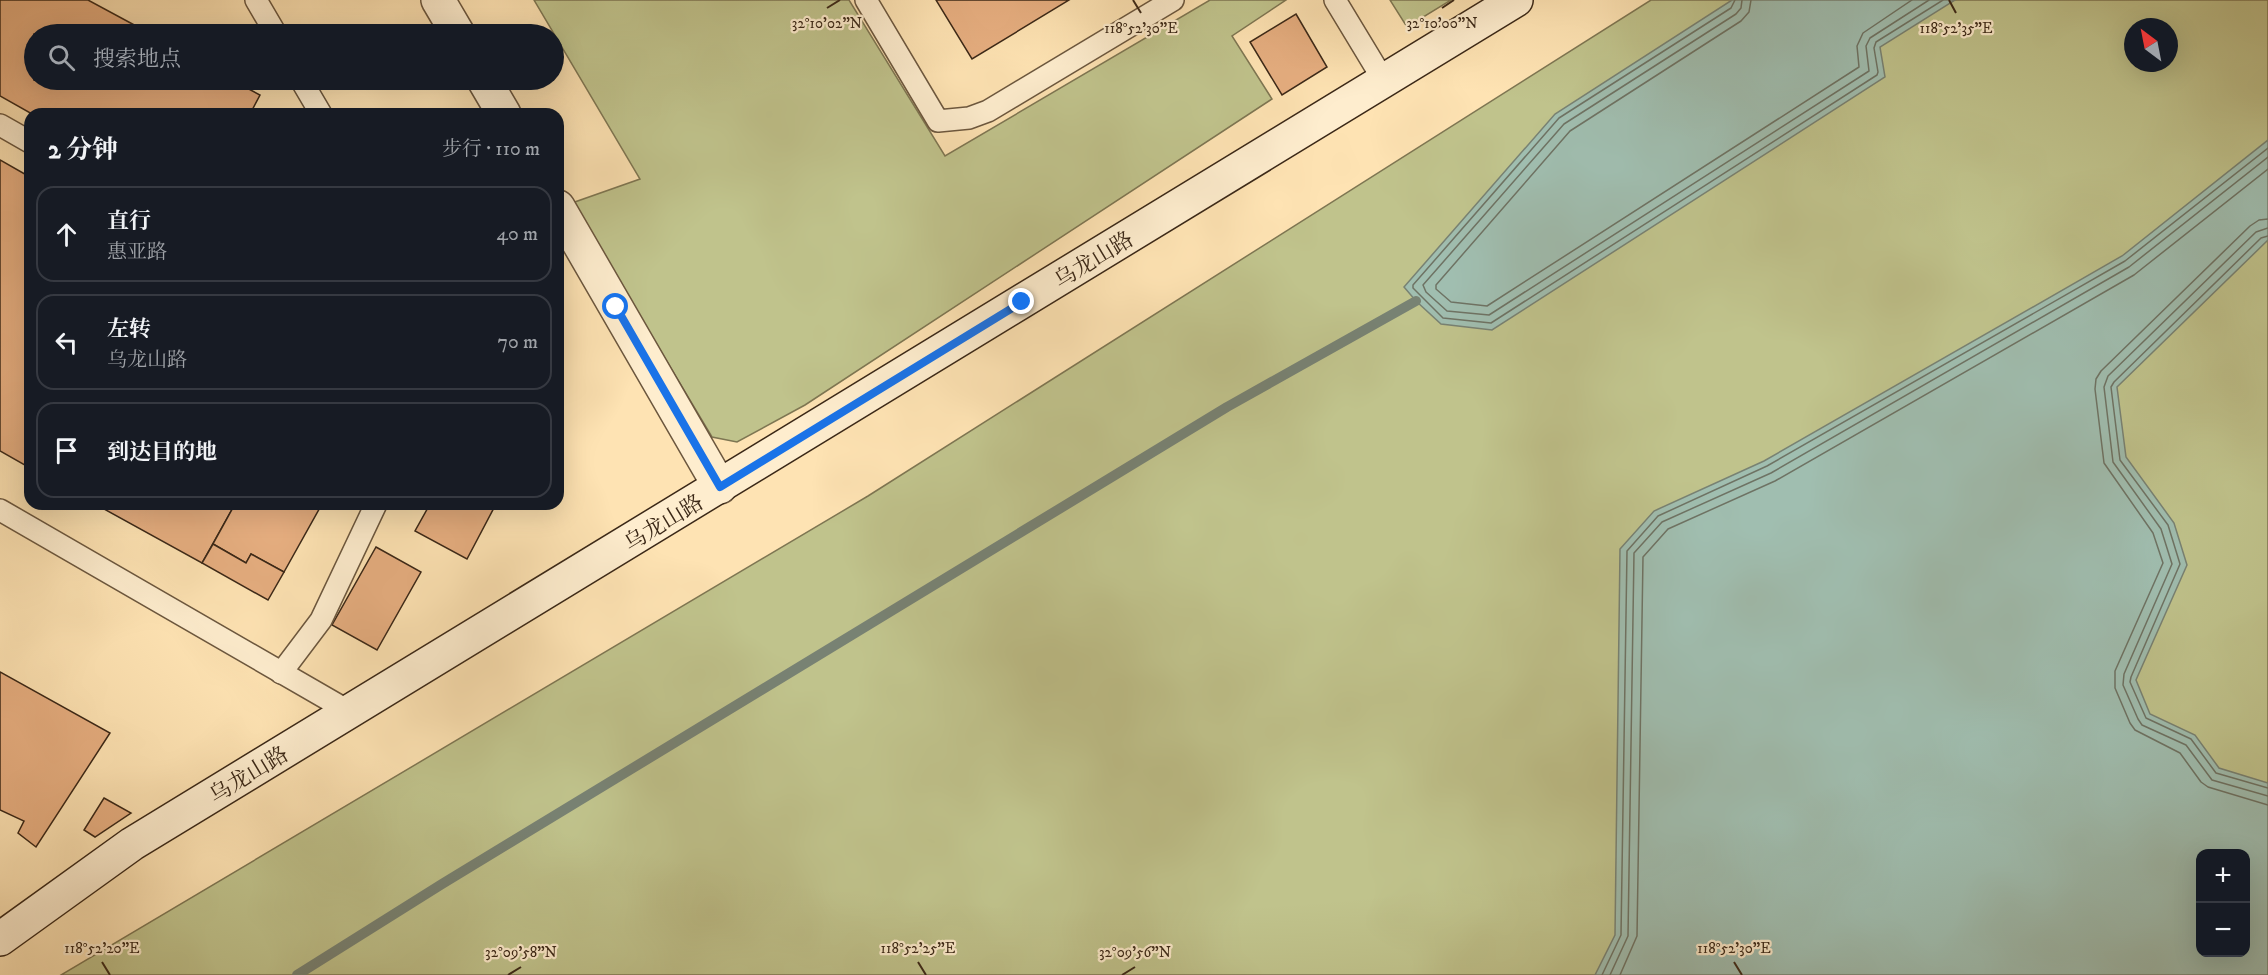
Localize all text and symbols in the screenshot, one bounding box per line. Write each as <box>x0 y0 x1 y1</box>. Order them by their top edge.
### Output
text: 32°10'02"N <box>792 14 862 33</box>
text: 32°10'00"N <box>1406 14 1478 33</box>
north arrow <box>2124 18 2178 72</box>
text: 118°52'30"E <box>1104 19 1178 38</box>
text: 118°52'35"E <box>1919 19 1993 38</box>
search box <box>24 24 564 90</box>
icon: search <box>45 41 78 74</box>
text: 搜索地点 <box>93 46 181 73</box>
text: 2 分钟 <box>48 134 118 167</box>
text: 步行 · 110 m <box>442 137 540 162</box>
text: 直行 <box>107 208 151 235</box>
icon: ahead <box>50 218 83 251</box>
text: 40 m <box>496 222 538 247</box>
street label: 乌龙山路 <box>1049 226 1138 295</box>
text: 惠亚路 <box>107 240 167 265</box>
route end <box>1008 288 1034 314</box>
route start <box>602 293 628 319</box>
text: 左转 <box>107 316 151 343</box>
icon: left <box>50 326 83 359</box>
text: 70 m <box>497 330 538 355</box>
text: 乌龙山路 <box>107 348 187 373</box>
icon: arrive <box>50 434 83 467</box>
text: 到达目的地 <box>107 439 217 466</box>
street label: 乌龙山路 <box>619 489 708 558</box>
street label: 乌龙山路 <box>204 741 293 810</box>
map controls <box>2196 849 2250 957</box>
button: + <box>2196 849 2250 903</box>
button: − <box>2196 903 2250 957</box>
text: 118°52'20"E <box>64 939 140 958</box>
text: 118°52'25"E <box>881 939 956 958</box>
text: 118°52'30"E <box>1697 939 1771 958</box>
text: 32°09'58"N <box>485 943 557 962</box>
text: 32°09'56"N <box>1099 943 1171 962</box>

